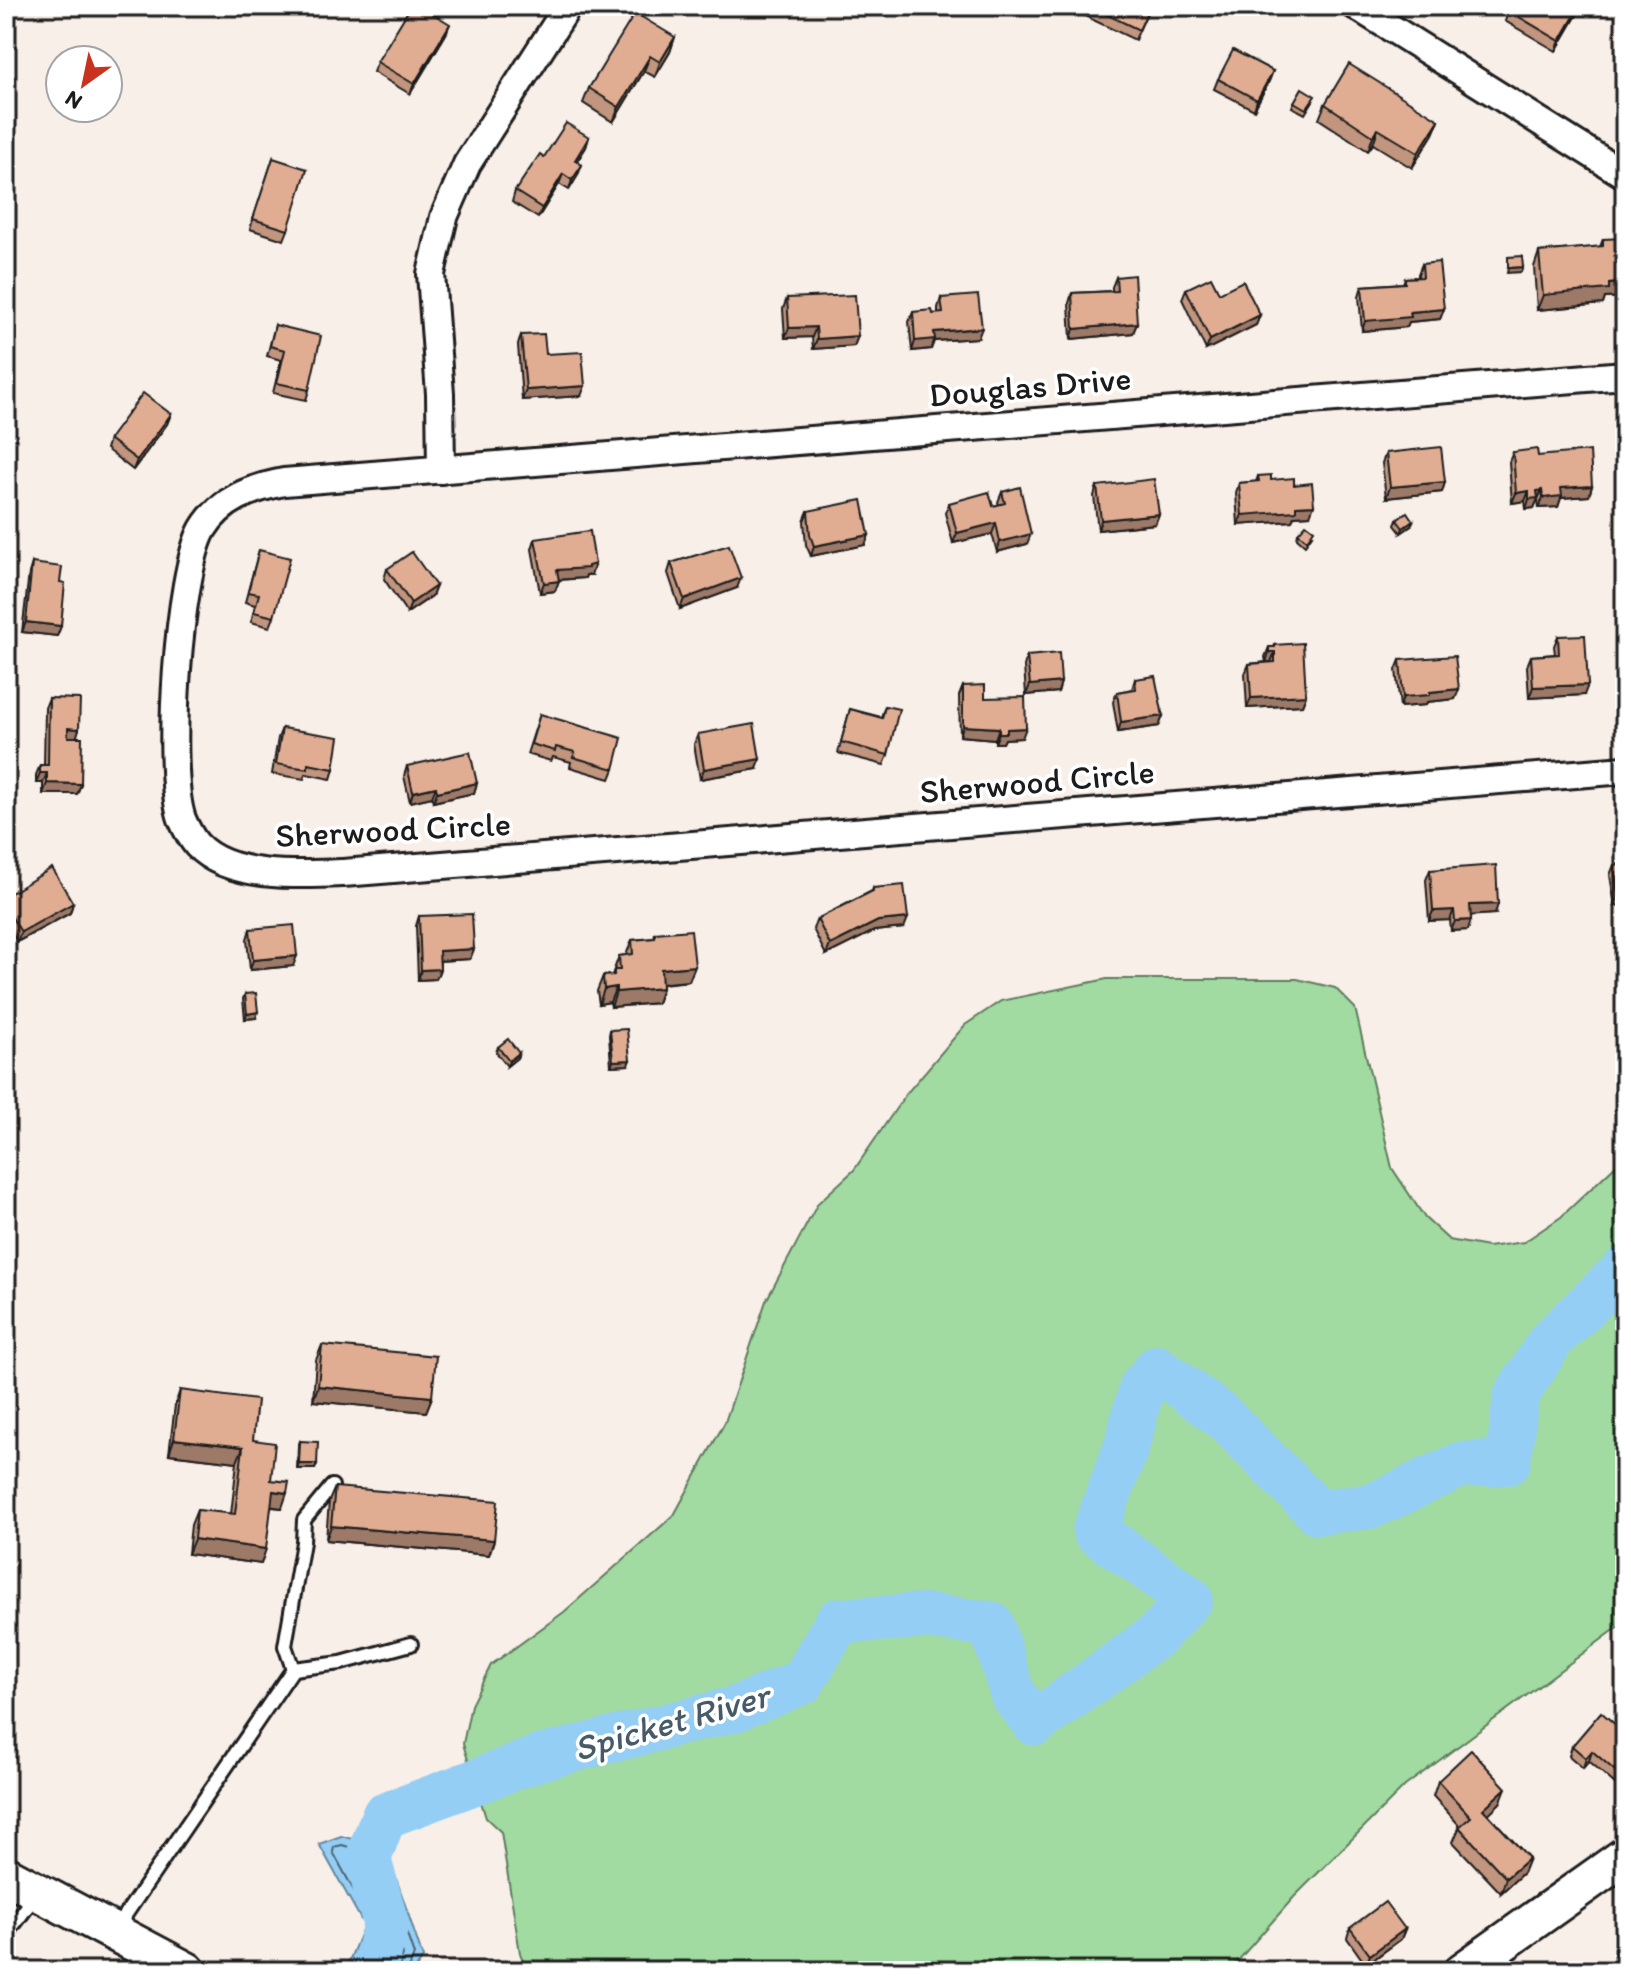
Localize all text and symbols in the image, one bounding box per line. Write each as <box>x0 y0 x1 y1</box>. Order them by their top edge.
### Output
north arrow <box>44 44 124 124</box>
text: N <box>60 85 87 116</box>
street label: Douglas Drive <box>927 357 1133 416</box>
street label: Sherwood Circle <box>918 751 1156 812</box>
street label: Sherwood Circle <box>274 803 512 856</box>
water label: Spicket River <box>568 1672 777 1770</box>

